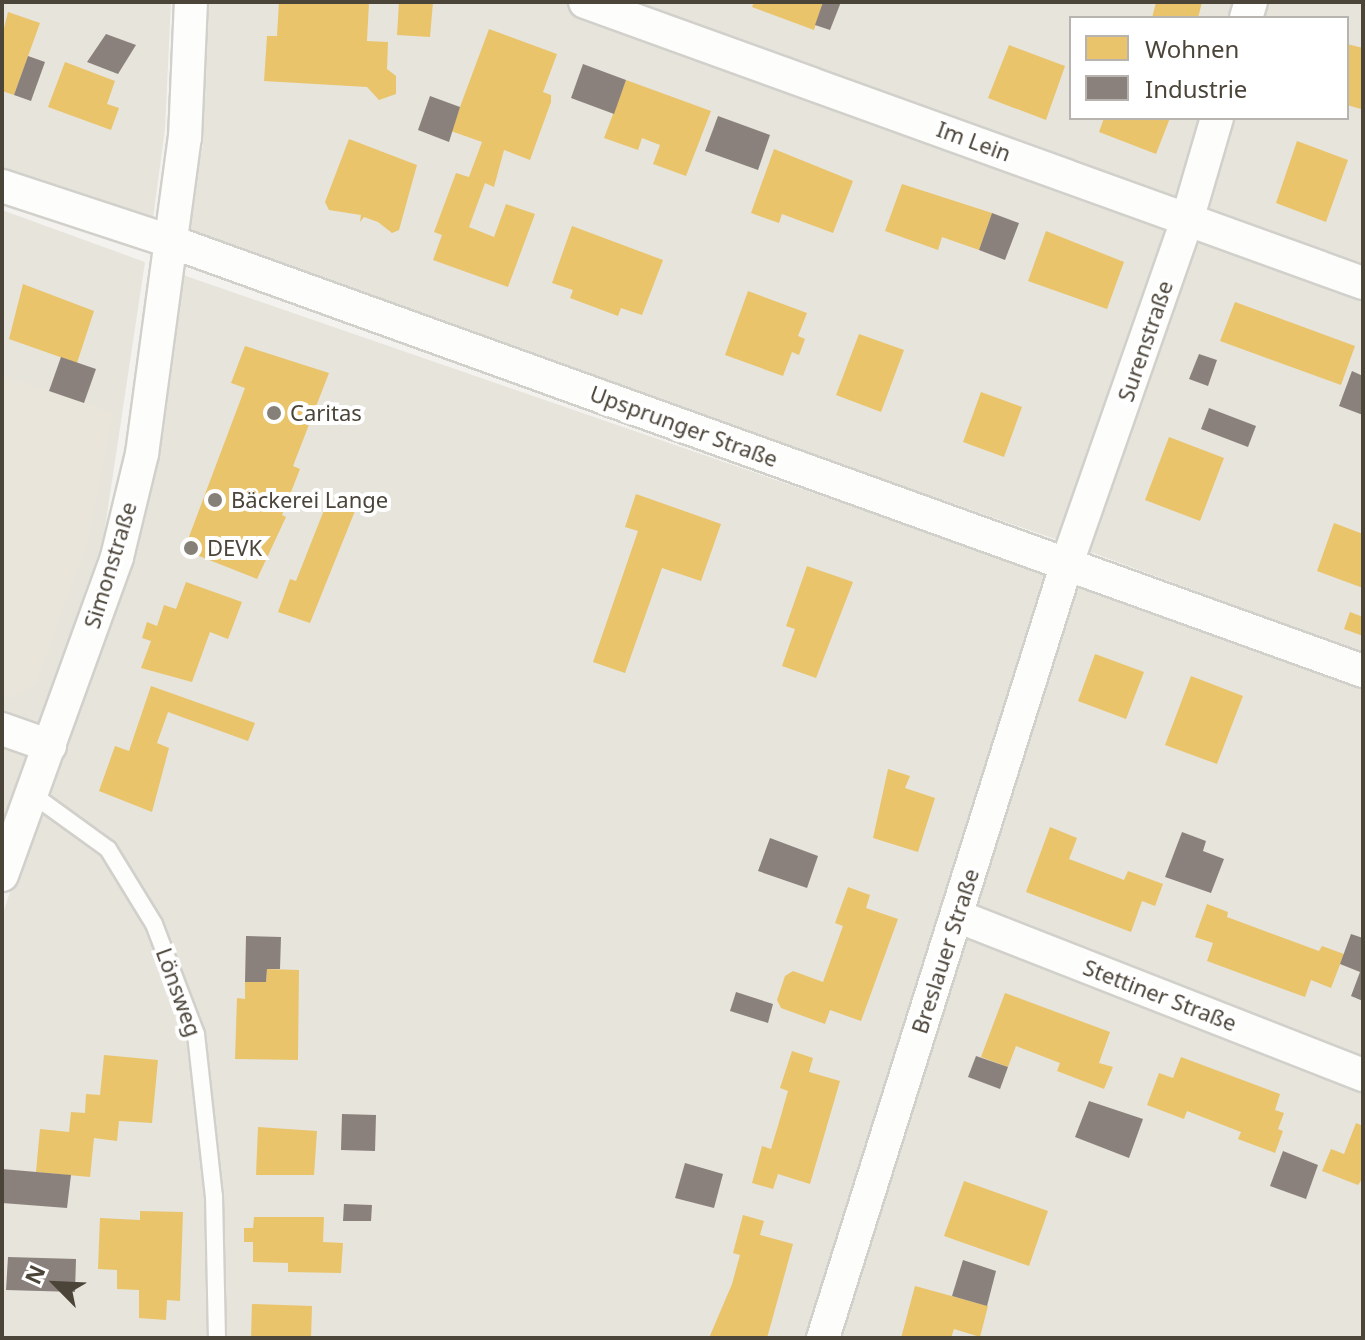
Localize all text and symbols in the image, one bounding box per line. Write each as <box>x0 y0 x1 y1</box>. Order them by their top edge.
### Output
legend <box>1069 16 1349 120</box>
text: Wohnen <box>1145 32 1239 65</box>
text: Industrie <box>1145 72 1247 105</box>
street label: Im Lein <box>933 115 1015 167</box>
street label: Surenstraße <box>1112 277 1178 405</box>
street label: Upsprunger Straße <box>586 380 782 472</box>
place label: Caritas <box>290 400 362 426</box>
marker: Caritas <box>265 404 283 422</box>
place label: Bäckerei Lange <box>231 487 388 513</box>
marker: Bäckerei Lange <box>206 491 224 509</box>
street label: Simonstraße <box>78 499 142 631</box>
place label: DEVK <box>207 535 262 561</box>
marker: DEVK <box>182 539 200 557</box>
street label: Breslauer Straße <box>906 865 984 1037</box>
street label: Lönsweg <box>151 944 207 1040</box>
street label: Stettiner Straße <box>1080 954 1240 1036</box>
north arrow <box>16 1244 96 1324</box>
text: N <box>17 1260 51 1289</box>

